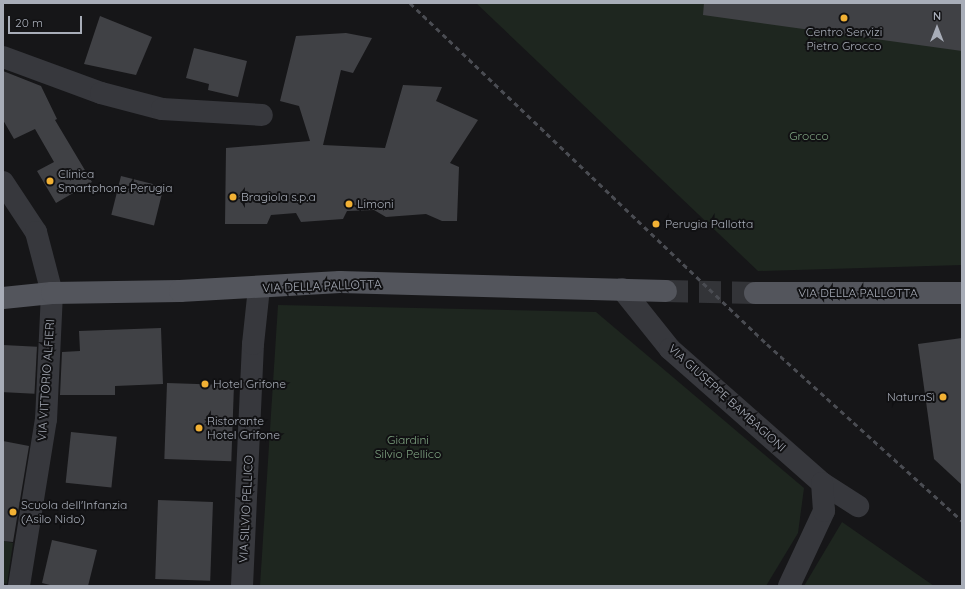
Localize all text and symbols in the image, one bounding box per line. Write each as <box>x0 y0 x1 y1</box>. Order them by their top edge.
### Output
scale bar <box>10 8 84 34</box>
north arrow <box>917 8 957 48</box>
text: N <box>933 9 941 23</box>
marker: Centro Servizi Pietro Grocco <box>838 12 850 24</box>
text: 20 m <box>15 15 43 30</box>
place label: Centro Servizi Pietro Grocco <box>806 25 882 53</box>
park label: Grocco <box>789 129 829 143</box>
place label: Clinica Smartphone Perugia <box>58 167 172 195</box>
marker: Clinica Smartphone Perugia <box>45 176 55 186</box>
place label: Bragiola s.p.a <box>241 190 316 204</box>
marker: Bragiola s.p.a <box>228 192 238 202</box>
place label: Limoni <box>357 197 394 211</box>
marker: Limoni <box>344 199 354 209</box>
place label: Perugia Pallotta <box>665 217 753 231</box>
marker: Perugia Pallotta <box>650 218 662 230</box>
street label: VIA DELLA PALLOTTA <box>262 277 382 295</box>
street label: VIA DELLA PALLOTTA <box>798 286 918 300</box>
street label: VIA VITTORIO ALFIERI <box>35 319 57 441</box>
street label: VIA GIUSEPPE BAMBAGIONI <box>665 341 789 455</box>
place label: Hotel Grifone <box>213 377 286 391</box>
marker: Hotel Grifone <box>200 379 210 389</box>
place label: NaturaSì <box>887 390 935 404</box>
marker: NaturaSì <box>938 392 948 402</box>
place label: Ristorante Hotel Grifone <box>207 414 280 442</box>
marker: Ristorante Hotel Grifone <box>194 423 204 433</box>
park label: Giardini Silvio Pellico <box>375 433 441 461</box>
street label: VIA SILVIO PELLICO <box>236 455 256 563</box>
place label: Scuola dell'Infanzia (Asilo Nido) <box>21 498 127 526</box>
marker: Scuola dell'Infanzia (Asilo Nido) <box>8 507 18 517</box>

